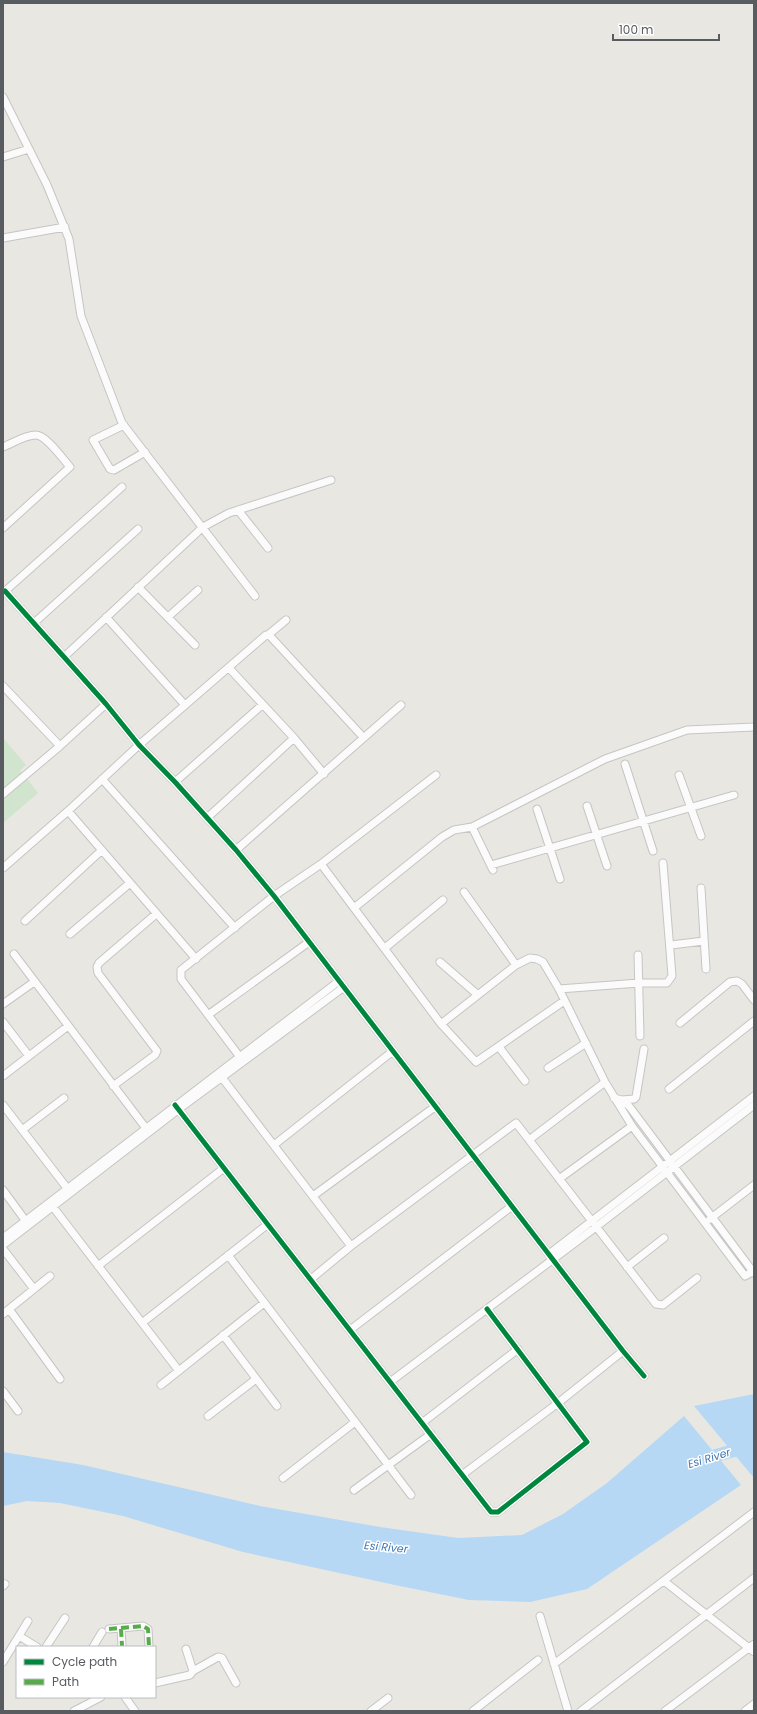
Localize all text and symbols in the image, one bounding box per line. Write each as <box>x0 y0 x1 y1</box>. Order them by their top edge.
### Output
scale bar <box>613 16 719 42</box>
text: 100 m <box>619 21 653 38</box>
water label: Esi River <box>686 1444 733 1472</box>
water label: Esi River <box>363 1537 409 1557</box>
legend <box>16 1646 156 1698</box>
text: Cycle path <box>52 1653 117 1670</box>
text: Path <box>52 1673 79 1690</box>

